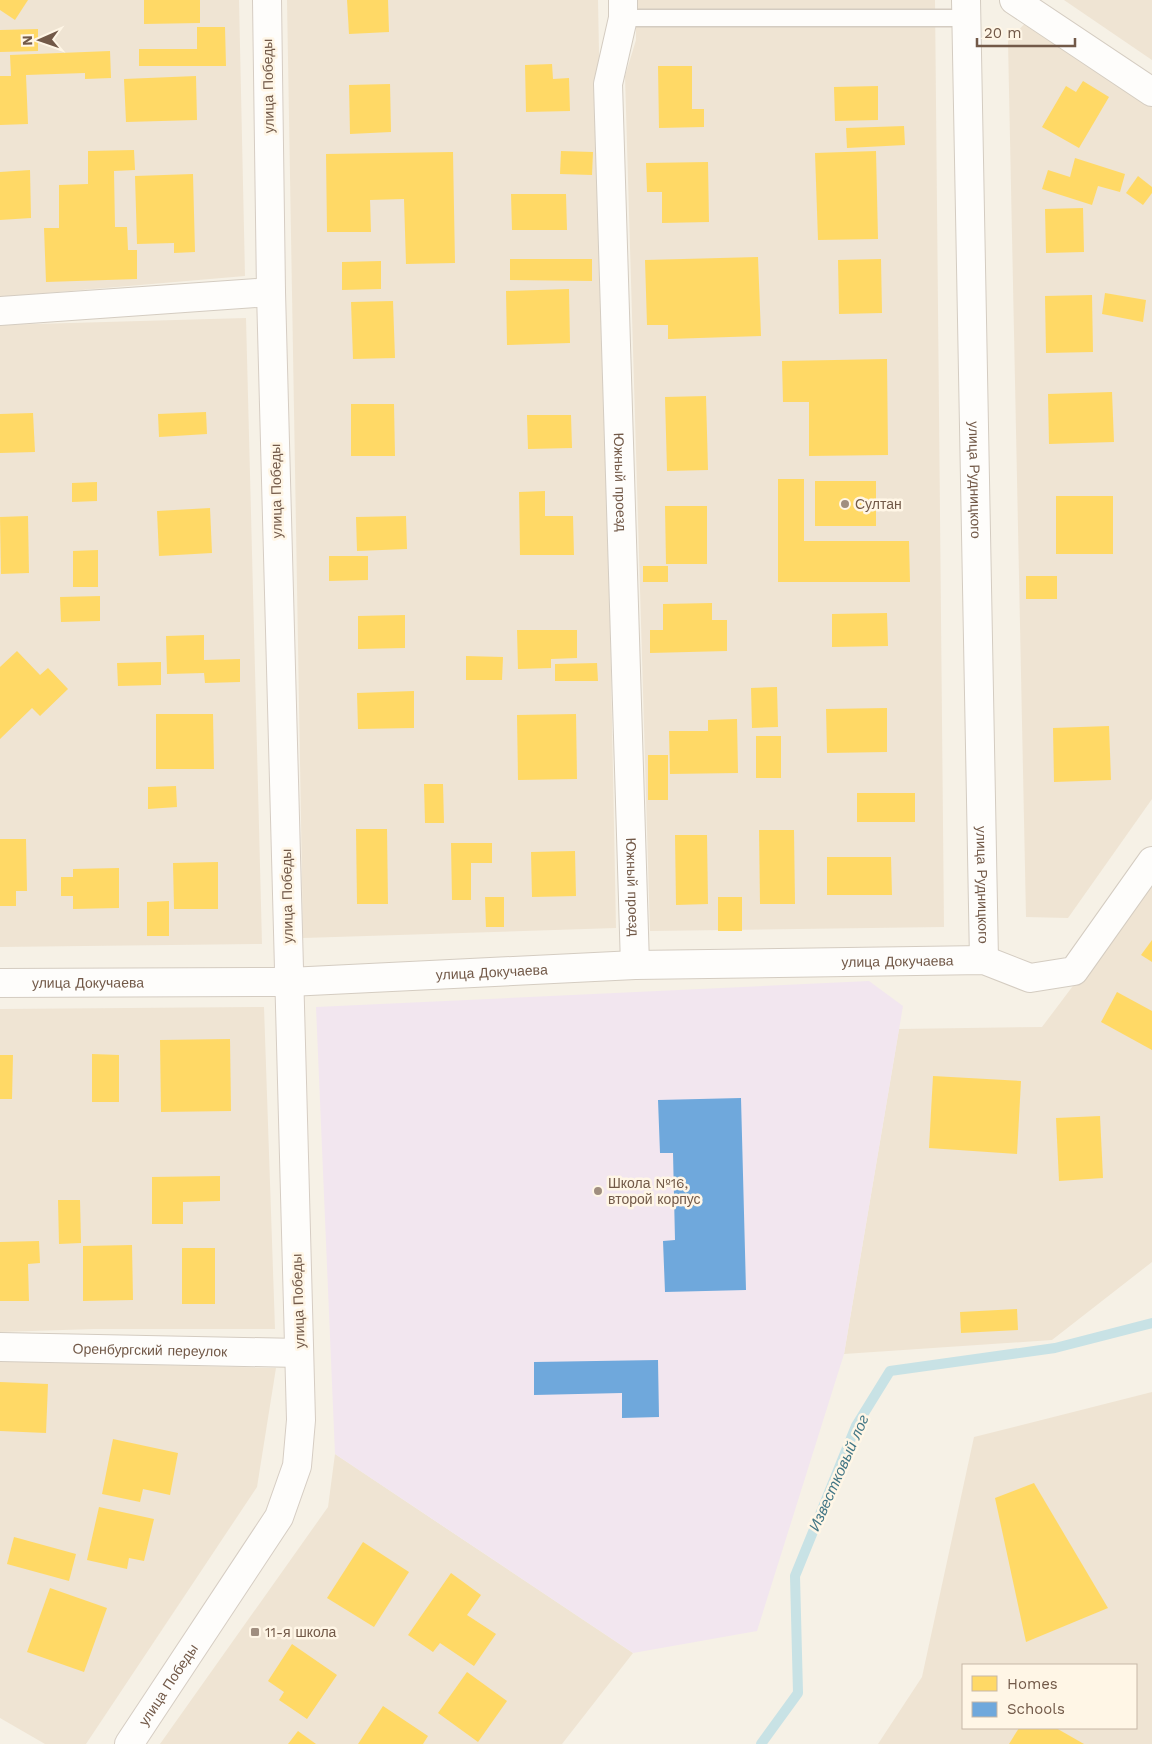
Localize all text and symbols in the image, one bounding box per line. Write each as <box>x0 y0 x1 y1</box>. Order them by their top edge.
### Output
north arrow <box>15 15 65 65</box>
scale bar <box>977 15 1074 47</box>
text: 20 m <box>984 24 1022 42</box>
text: N <box>19 35 35 46</box>
street label: улица Победы <box>259 39 277 133</box>
street label: улица Рудницкого <box>966 421 984 539</box>
street label: Южный проезд <box>611 432 630 532</box>
street label: улица Победы <box>267 444 285 538</box>
place label: Султан <box>855 496 902 512</box>
marker: Султан <box>839 498 851 510</box>
street label: улица Рудницкого <box>973 826 992 944</box>
street label: Южный проезд <box>623 837 642 937</box>
street label: улица Победы <box>278 849 296 943</box>
street label: улица Докучаева <box>841 952 954 970</box>
street label: улица Докучаева <box>435 961 548 983</box>
street label: улица Докучаева <box>32 975 144 991</box>
place label: Школа №16, второй корпус <box>608 1175 701 1207</box>
marker: Школа №16, второй корпус <box>592 1185 604 1197</box>
street label: улица Победы <box>288 1253 308 1349</box>
street label: Оренбургский переулок <box>72 1340 228 1360</box>
water label: Известковый лог <box>805 1412 873 1534</box>
place label: 11-я школа <box>265 1624 337 1640</box>
marker: 11-я школа <box>249 1626 261 1638</box>
street label: улица Победы <box>135 1641 201 1729</box>
legend <box>962 1664 1137 1729</box>
text: Homes <box>1007 1675 1058 1693</box>
text: Schools <box>1007 1700 1065 1718</box>

